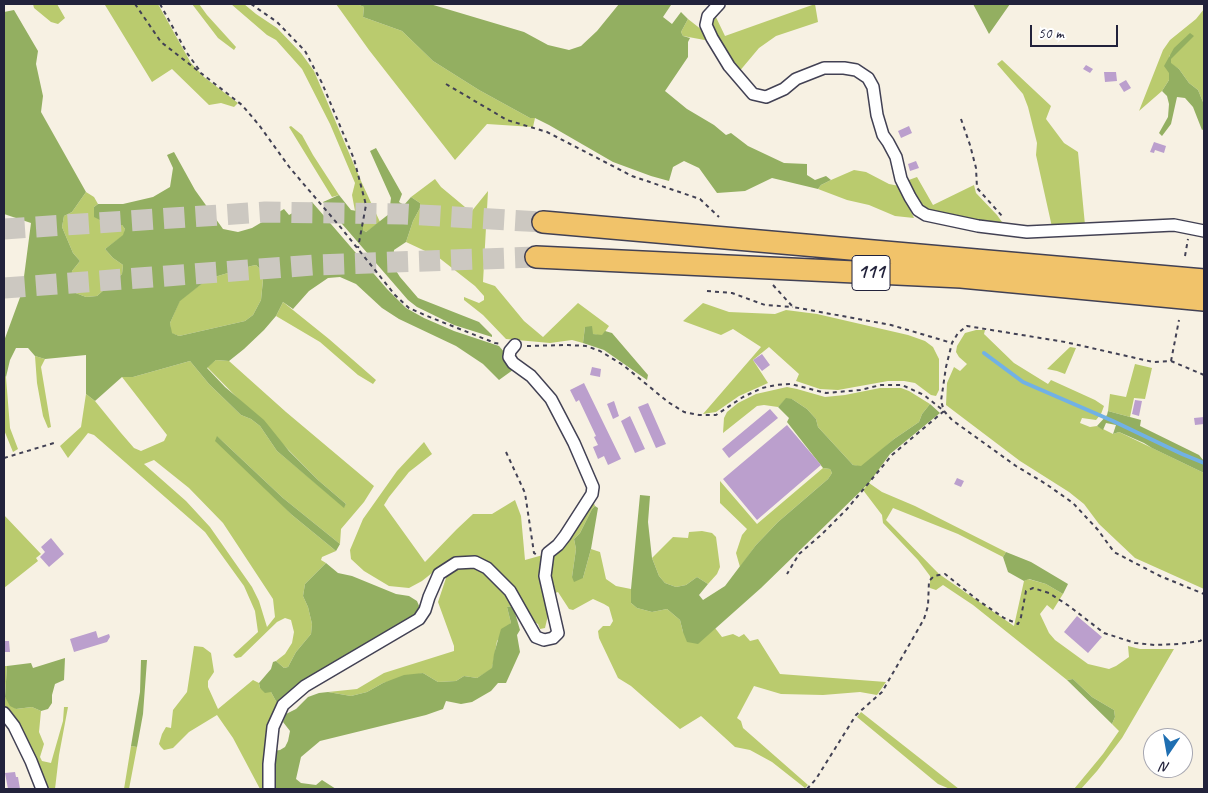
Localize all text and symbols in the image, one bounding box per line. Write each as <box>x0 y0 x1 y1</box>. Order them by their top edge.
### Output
scale bar <box>1033 15 1120 47</box>
text: 50 m <box>1038 24 1064 43</box>
road number: 111 <box>852 256 890 290</box>
north arrow <box>1143 728 1193 778</box>
text: N <box>1159 758 1171 776</box>

